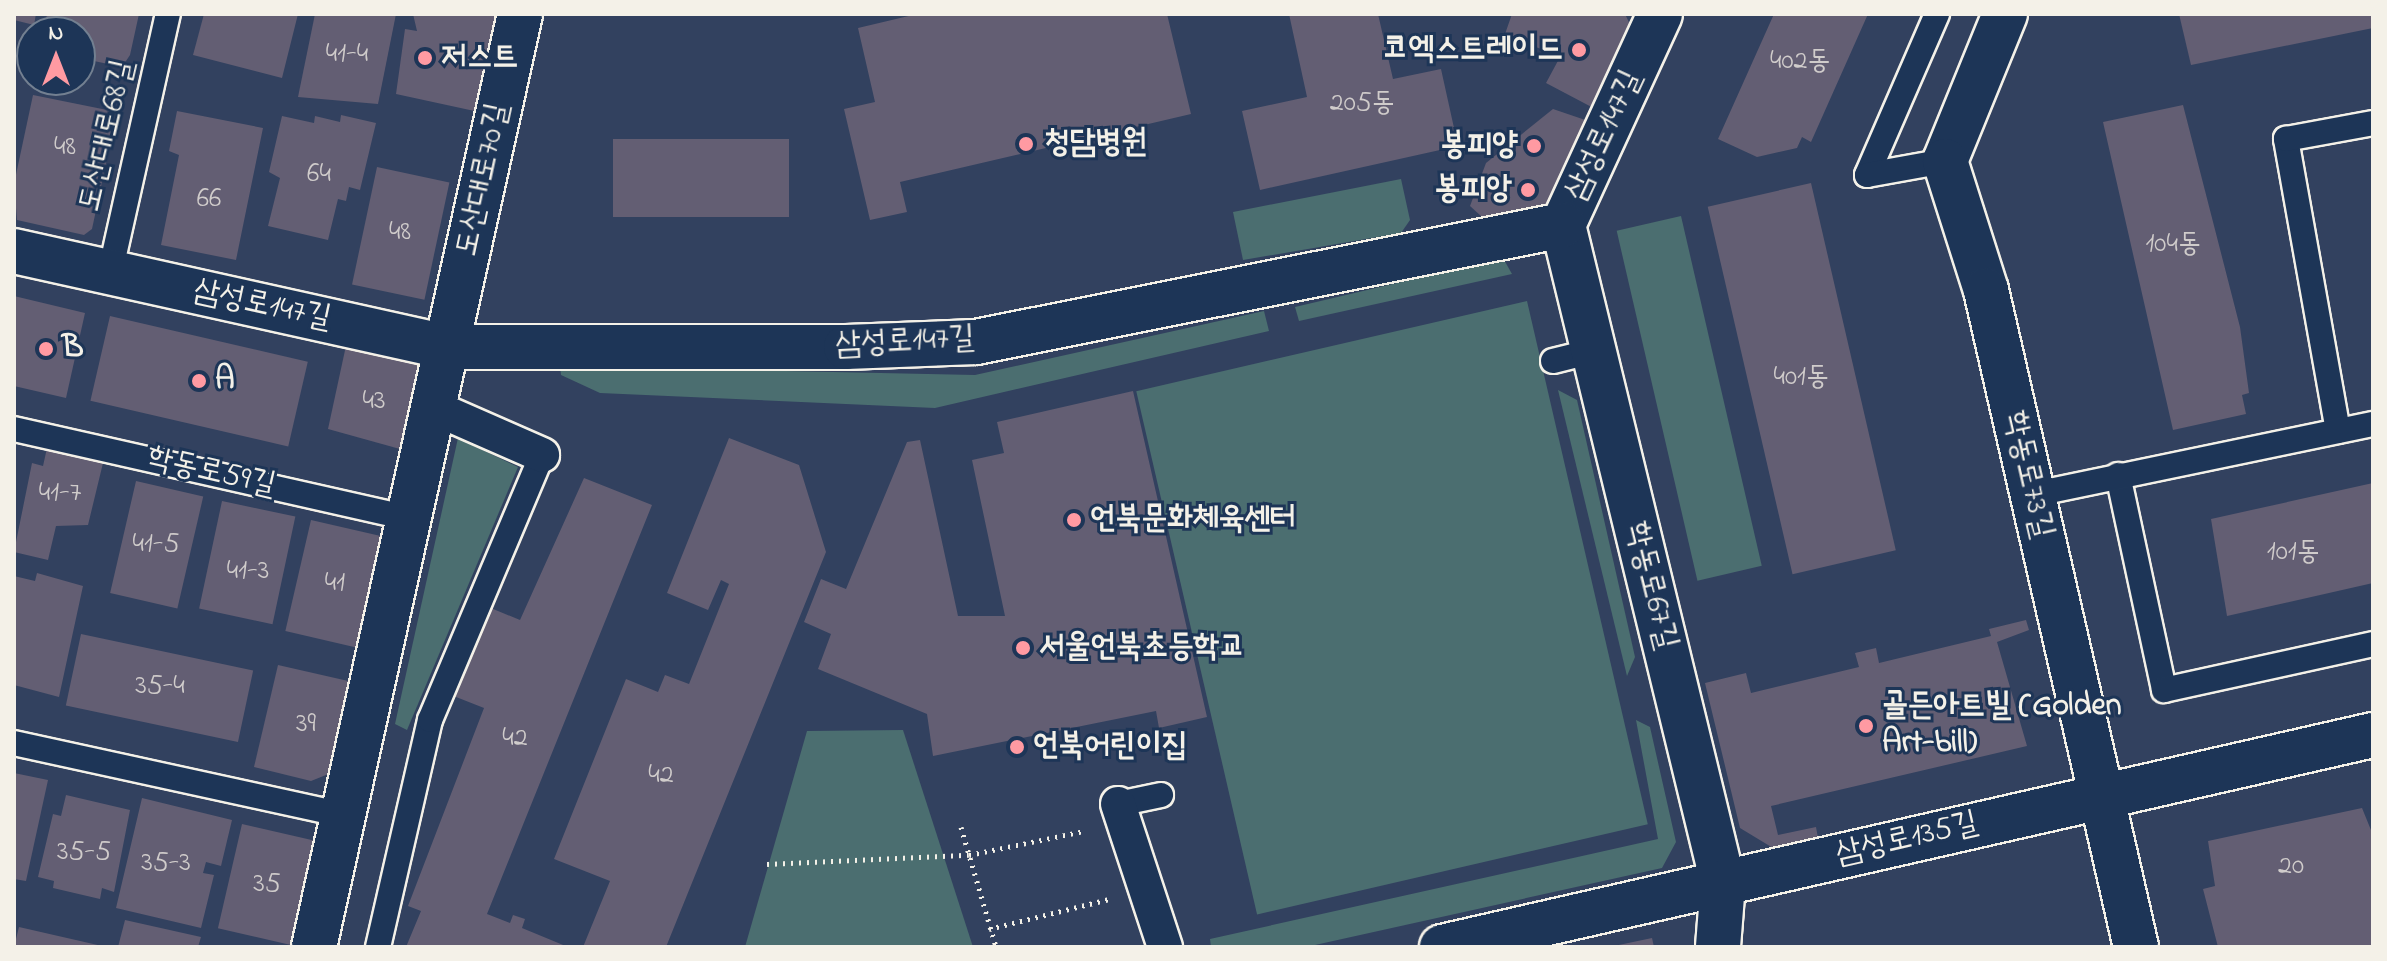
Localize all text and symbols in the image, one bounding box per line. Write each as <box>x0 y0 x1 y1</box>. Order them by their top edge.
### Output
north arrow <box>16 16 96 96</box>
text: N <box>49 18 63 50</box>
place label: 코엑스트레이드 <box>1383 31 1563 69</box>
house number: 41-4 <box>326 38 368 72</box>
place label: 저스트 <box>441 39 518 77</box>
marker: 코엑스트레이드 <box>1570 41 1588 59</box>
house number: 402동 <box>1770 45 1830 79</box>
marker: 저스트 <box>416 49 434 67</box>
street label: 도산대로68길 <box>72 56 144 216</box>
street label: 삼성로147길 <box>1558 65 1652 207</box>
house number: 205동 <box>1330 87 1394 121</box>
street label: 도산대로70길 <box>449 100 519 260</box>
place label: 청담병원 <box>1044 125 1147 163</box>
place label: 봉피양 <box>1441 127 1518 165</box>
house number: 48 <box>54 131 76 165</box>
marker: 청담병원 <box>1015 133 1037 155</box>
marker: 봉피양 <box>1525 137 1543 155</box>
house number: 64 <box>307 158 331 192</box>
place label: 봉피앙 <box>1435 171 1512 209</box>
marker: 봉피앙 <box>1519 181 1537 199</box>
house number: 66 <box>197 183 221 217</box>
house number: 48 <box>389 216 411 250</box>
house number: 104동 <box>2145 228 2201 262</box>
street label: 삼성로147길 <box>190 273 334 339</box>
street label: 삼성로147길 <box>834 320 976 366</box>
place label: B <box>62 330 84 368</box>
marker: B <box>37 340 55 358</box>
house number: 401동 <box>1773 361 1829 395</box>
place label: A <box>215 362 235 400</box>
marker: A <box>190 372 208 390</box>
house number: 43 <box>362 385 386 419</box>
street label: 학동로73길 <box>1994 408 2060 542</box>
street label: 학동로59길 <box>143 440 279 506</box>
house number: 41-7 <box>39 477 81 511</box>
place label: 언북문화체육센터 <box>1090 501 1296 539</box>
marker: 언북문화체육센터 <box>1065 511 1083 529</box>
street label: 학동로67길 <box>1616 518 1684 654</box>
house number: 41-5 <box>133 528 179 562</box>
house number: 101동 <box>2267 536 2319 570</box>
house number: 41-3 <box>227 555 269 589</box>
house number: 41 <box>325 567 345 601</box>
place label: 서울언북초등학교 <box>1039 629 1245 667</box>
marker: 서울언북초등학교 <box>1014 639 1032 657</box>
house number: 35-4 <box>135 670 185 704</box>
place label: 골든아트빌 (Golden Art-bill) <box>1882 689 2122 764</box>
house number: 39 <box>296 708 316 742</box>
marker: 골든아트빌 (Golden Art-bill) <box>1857 717 1875 735</box>
house number: 42 <box>502 722 528 756</box>
place label: 언북어린이집 <box>1033 728 1188 766</box>
marker: 언북어린이집 <box>1008 738 1026 756</box>
house number: 42 <box>648 759 674 793</box>
street label: 삼성로135길 <box>1832 805 1982 875</box>
house number: 35-5 <box>57 836 111 870</box>
house number: 35-3 <box>141 847 191 881</box>
house number: 20 <box>2278 850 2304 884</box>
house number: 35 <box>253 868 281 902</box>

